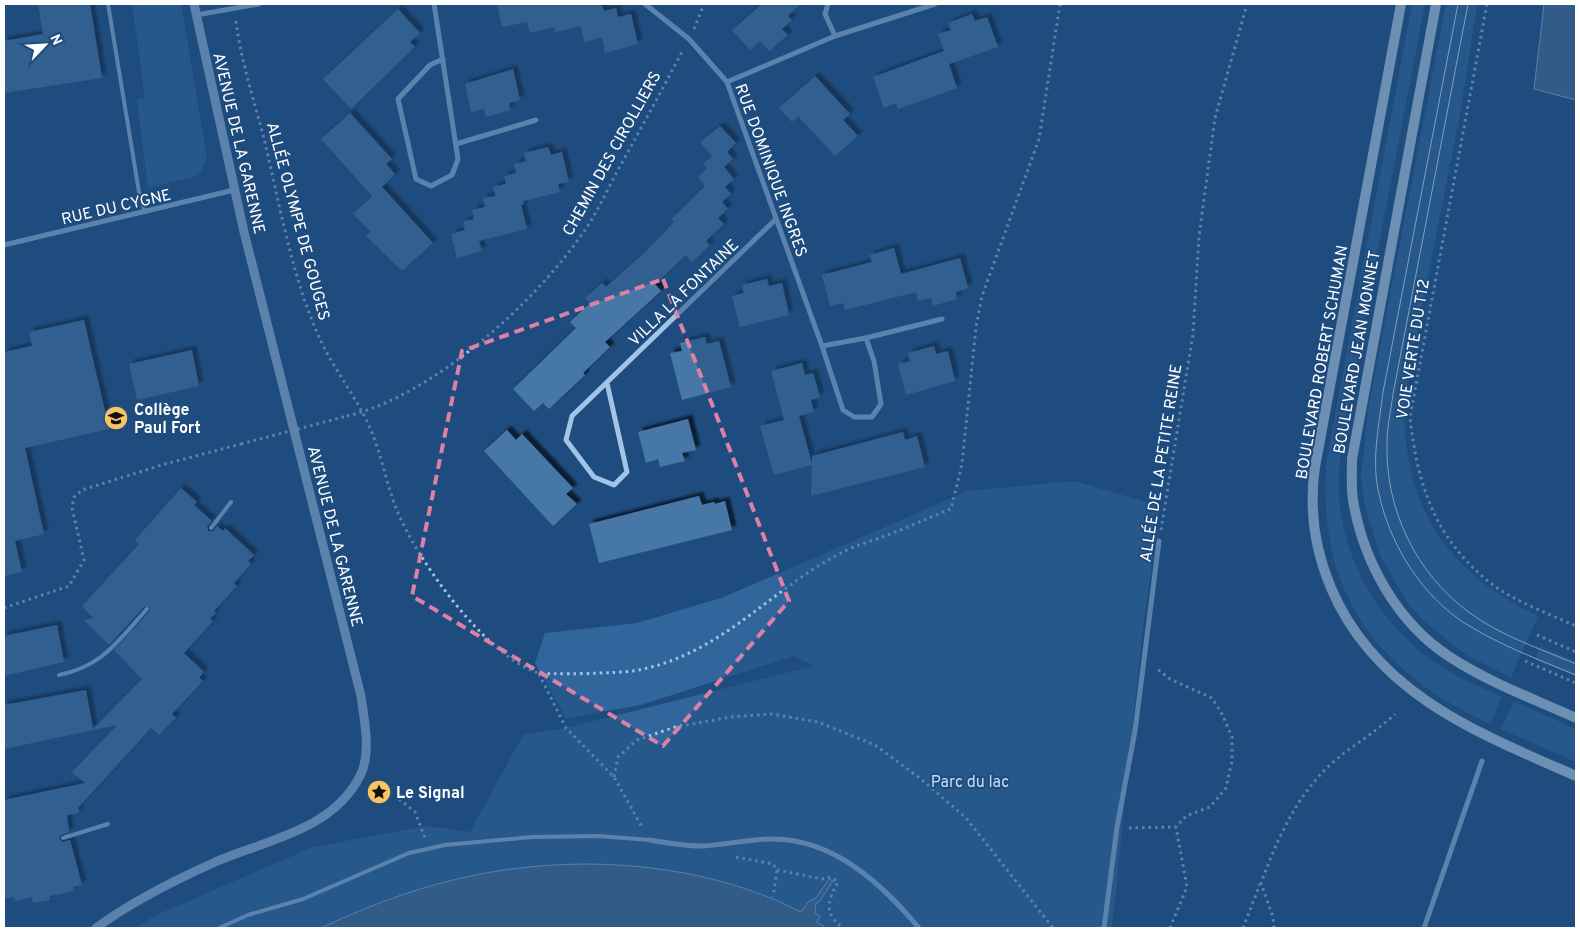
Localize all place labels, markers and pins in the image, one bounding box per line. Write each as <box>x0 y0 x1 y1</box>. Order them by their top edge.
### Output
place label: Collège Paul Fort <box>134 401 201 439</box>
school or university icon: Collège Paul Fort <box>103 405 129 431</box>
place icon: Le Signal <box>366 779 392 805</box>
place label: Le Signal <box>396 784 465 804</box>

